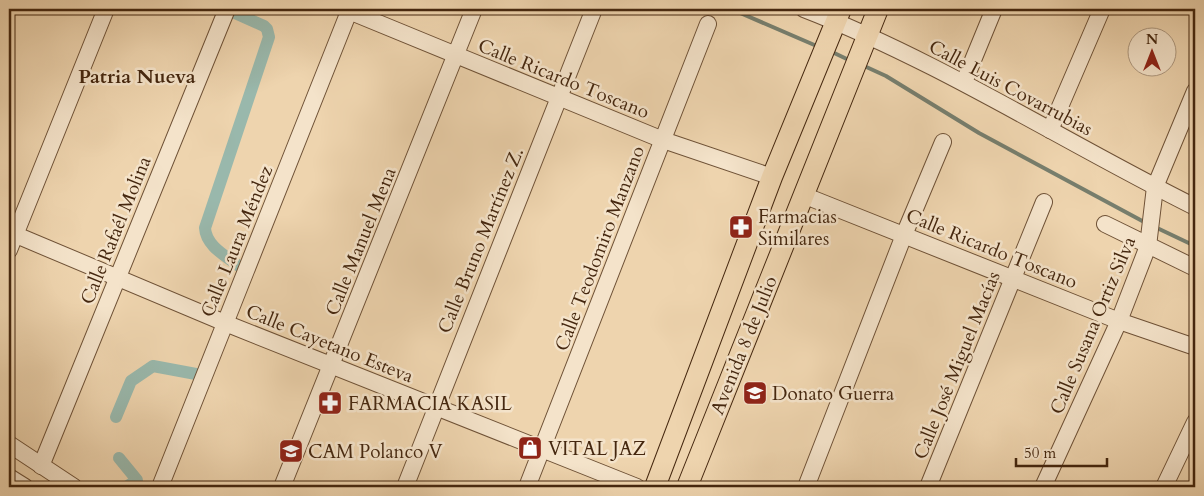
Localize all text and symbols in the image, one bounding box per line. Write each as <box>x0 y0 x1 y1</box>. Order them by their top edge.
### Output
north arrow <box>1126 28 1176 78</box>
text: N <box>1146 30 1158 49</box>
street label: Calle Ricardo Toscano <box>474 33 653 125</box>
street label: Calle Luis Covarrubias <box>924 34 1097 142</box>
district label: Patria Nueva <box>78 63 196 90</box>
street label: Calle Teodomiro Manzano <box>549 142 651 355</box>
street label: Calle Bruno Martínez Z. <box>432 144 530 337</box>
street label: Calle Rafaél Molina <box>74 153 157 308</box>
street label: Calle Laura Méndez <box>195 161 279 321</box>
street label: Calle Manuel Mena <box>319 163 402 319</box>
street label: Calle Ricardo Toscano <box>902 203 1081 295</box>
place label: Farmacias Similares <box>758 204 837 252</box>
pharmacy icon: Farmacias Similares <box>728 214 754 240</box>
street label: Calle Susana Ortiz Silva <box>1044 233 1142 418</box>
street label: Calle José Miguel Macías <box>907 268 1007 463</box>
street label: Avenida 8 de Julio <box>704 272 784 419</box>
street label: Calle Cayetano Esteva <box>242 298 417 389</box>
school or university icon: Donato Guerra <box>742 380 768 406</box>
place label: Donato Guerra <box>772 381 894 407</box>
pharmacy icon: FARMACIA KASIL <box>317 390 343 416</box>
place label: FARMACIA KASIL <box>348 391 512 417</box>
shop icon: VITAL JAZ <box>517 435 543 461</box>
place label: VITAL JAZ <box>548 436 646 462</box>
scale bar <box>1016 436 1108 468</box>
school or university icon: CAM Polanco V <box>278 438 304 464</box>
place label: CAM Polanco V <box>308 439 442 465</box>
text: 50 m <box>1024 443 1056 463</box>

